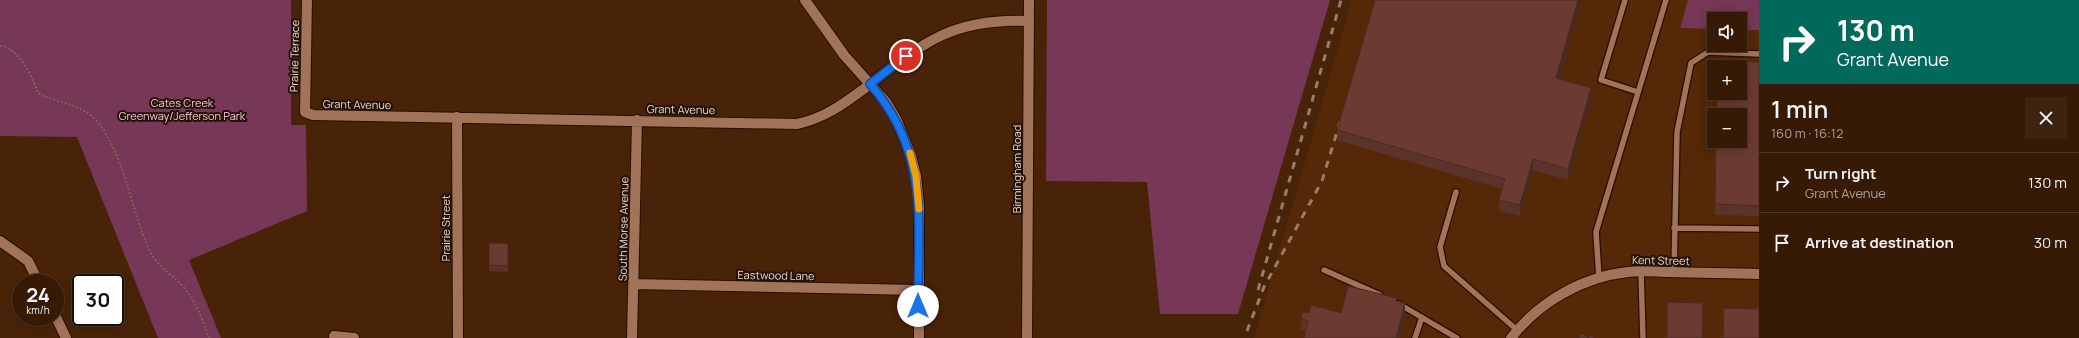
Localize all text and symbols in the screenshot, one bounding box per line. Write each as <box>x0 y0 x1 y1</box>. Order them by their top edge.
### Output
text: 130 m <box>1837 11 1915 49</box>
map controls <box>1707 12 1747 148</box>
button: sound <box>1707 12 1747 52</box>
icon: right <box>1771 16 1823 68</box>
street label: Prairie Terrace <box>286 19 302 92</box>
pin <box>889 39 923 73</box>
icon: arrive <box>895 45 917 67</box>
text: Grant Avenue <box>1837 47 1949 71</box>
button: + <box>1707 60 1747 100</box>
text: 1 min <box>1771 92 1828 125</box>
park label: Cates Creek Greenway/Jefferson Park <box>119 95 246 123</box>
street label: Grant Avenue <box>323 96 392 112</box>
button: close <box>2025 97 2067 139</box>
street label: Grant Avenue <box>647 101 716 117</box>
button: − <box>1707 108 1747 148</box>
text: 160 m · 16:12 <box>1771 124 1843 142</box>
street label: Birmingham Road <box>1009 125 1024 213</box>
text: Turn right <box>1805 163 1876 184</box>
icon: right <box>1771 172 1793 194</box>
text: 130 m <box>2028 172 2067 193</box>
street label: South Morse Avenue <box>615 176 631 281</box>
text: Grant Avenue <box>1805 184 1886 202</box>
street label: Prairie Street <box>438 195 453 261</box>
icon: arrive <box>1771 232 1793 254</box>
text: Arrive at destination <box>1805 232 1954 253</box>
text: 30 m <box>2034 232 2067 253</box>
street label: Kent Street <box>1632 252 1690 268</box>
street label: Eastwood Lane <box>737 267 815 283</box>
speed limit sign: 30 <box>72 274 124 326</box>
text: 24 <box>26 281 50 308</box>
position arrow <box>897 285 939 327</box>
text: km/h <box>26 303 50 317</box>

